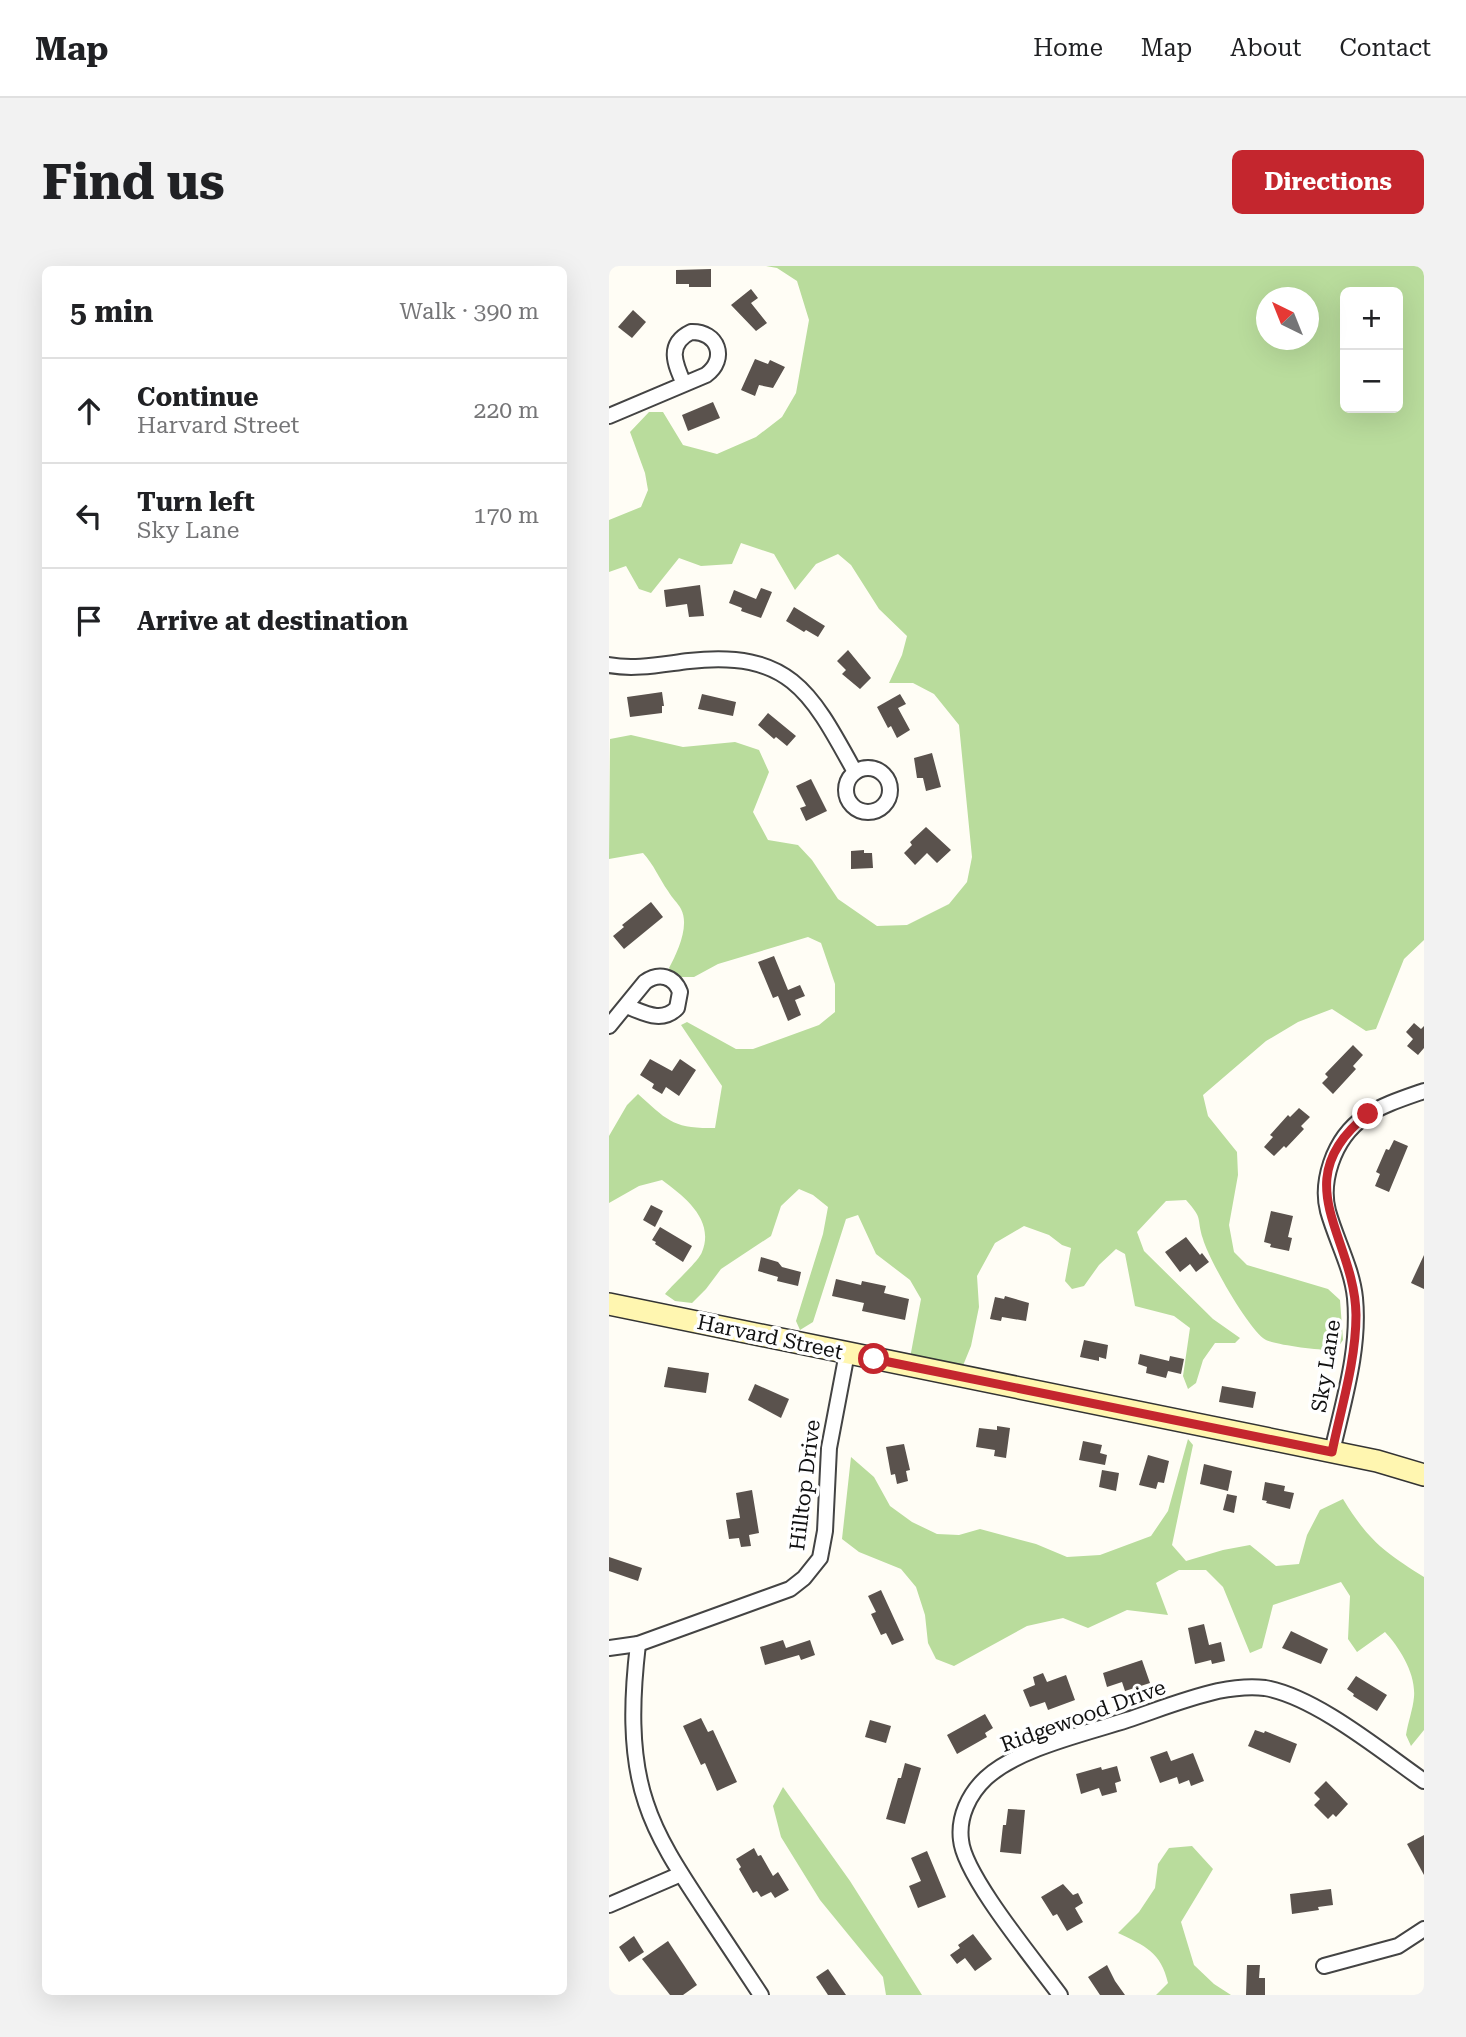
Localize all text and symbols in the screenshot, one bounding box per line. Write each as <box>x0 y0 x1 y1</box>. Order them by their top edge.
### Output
text: Map <box>35 29 109 68</box>
text: Home <box>1033 34 1103 62</box>
text: Map <box>1141 34 1192 62</box>
text: About <box>1230 34 1301 62</box>
text: Contact <box>1339 34 1431 62</box>
button: Directions <box>1232 150 1424 214</box>
text: Find us <box>42 154 225 211</box>
north arrow <box>1256 287 1319 350</box>
map controls <box>1340 287 1403 413</box>
button: + <box>1340 287 1403 350</box>
text: 5 min <box>70 294 153 329</box>
text: Walk · 390 m <box>400 298 539 325</box>
button: − <box>1340 350 1403 413</box>
text: Continue <box>137 382 259 412</box>
icon: ahead <box>70 392 108 430</box>
text: 220 m <box>474 397 539 424</box>
text: Harvard Street <box>137 412 299 439</box>
text: Turn left <box>137 487 255 517</box>
icon: left <box>70 497 108 535</box>
text: 170 m <box>474 502 539 529</box>
text: Sky Lane <box>137 517 240 544</box>
icon: arrive <box>70 602 108 640</box>
text: Arrive at destination <box>137 606 408 636</box>
route end <box>1352 1098 1383 1129</box>
street label: Harvard Street <box>695 1310 845 1364</box>
street label: Sky Lane <box>1307 1318 1345 1414</box>
route start <box>858 1343 889 1374</box>
street label: Hilltop Drive <box>785 1418 825 1552</box>
street label: Ridgewood Drive <box>997 1675 1169 1757</box>

